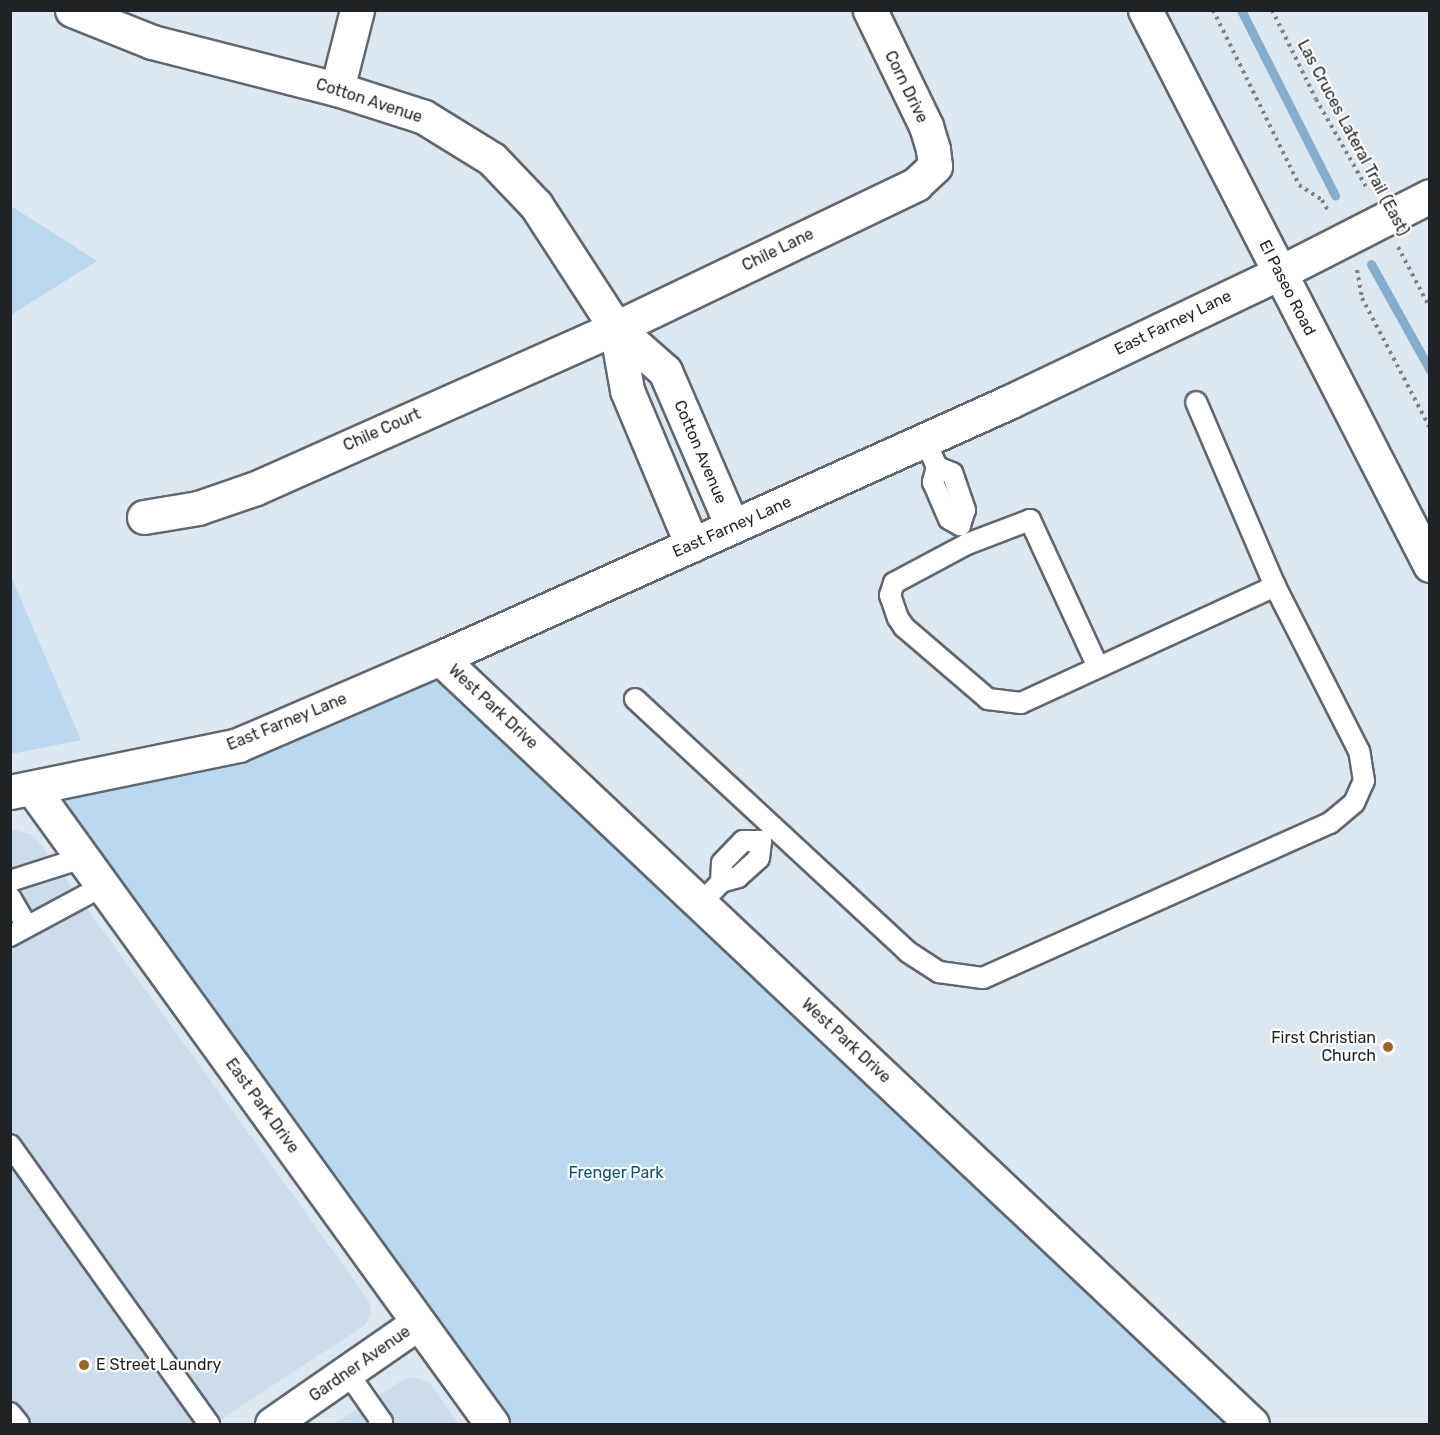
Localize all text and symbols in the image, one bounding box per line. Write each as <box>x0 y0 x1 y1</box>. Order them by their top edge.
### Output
street label: Las Cruces Lateral Trail (East) <box>1293 37 1413 239</box>
street label: Corn Drive <box>880 48 932 126</box>
street label: Cotton Avenue <box>313 75 425 127</box>
street label: Chile Lane <box>739 224 817 276</box>
street label: El Paseo Road <box>1255 237 1319 339</box>
street label: East Farney Lane <box>1111 286 1235 360</box>
street label: Cotton Avenue <box>669 397 731 507</box>
street label: Chile Court <box>340 404 424 456</box>
street label: East Farney Lane <box>670 492 794 562</box>
street label: West Park Drive <box>444 661 542 753</box>
street label: East Farney Lane <box>224 689 350 755</box>
street label: West Park Drive <box>797 995 895 1087</box>
place label: First Christian Church <box>1271 1028 1376 1066</box>
marker: First Christian Church <box>1381 1040 1395 1054</box>
street label: East Park Drive <box>221 1055 303 1157</box>
park label: Frenger Park <box>568 1163 664 1183</box>
street label: Gardner Avenue <box>305 1322 415 1406</box>
place label: E Street Laundry <box>96 1355 221 1375</box>
marker: E Street Laundry <box>77 1358 91 1372</box>

